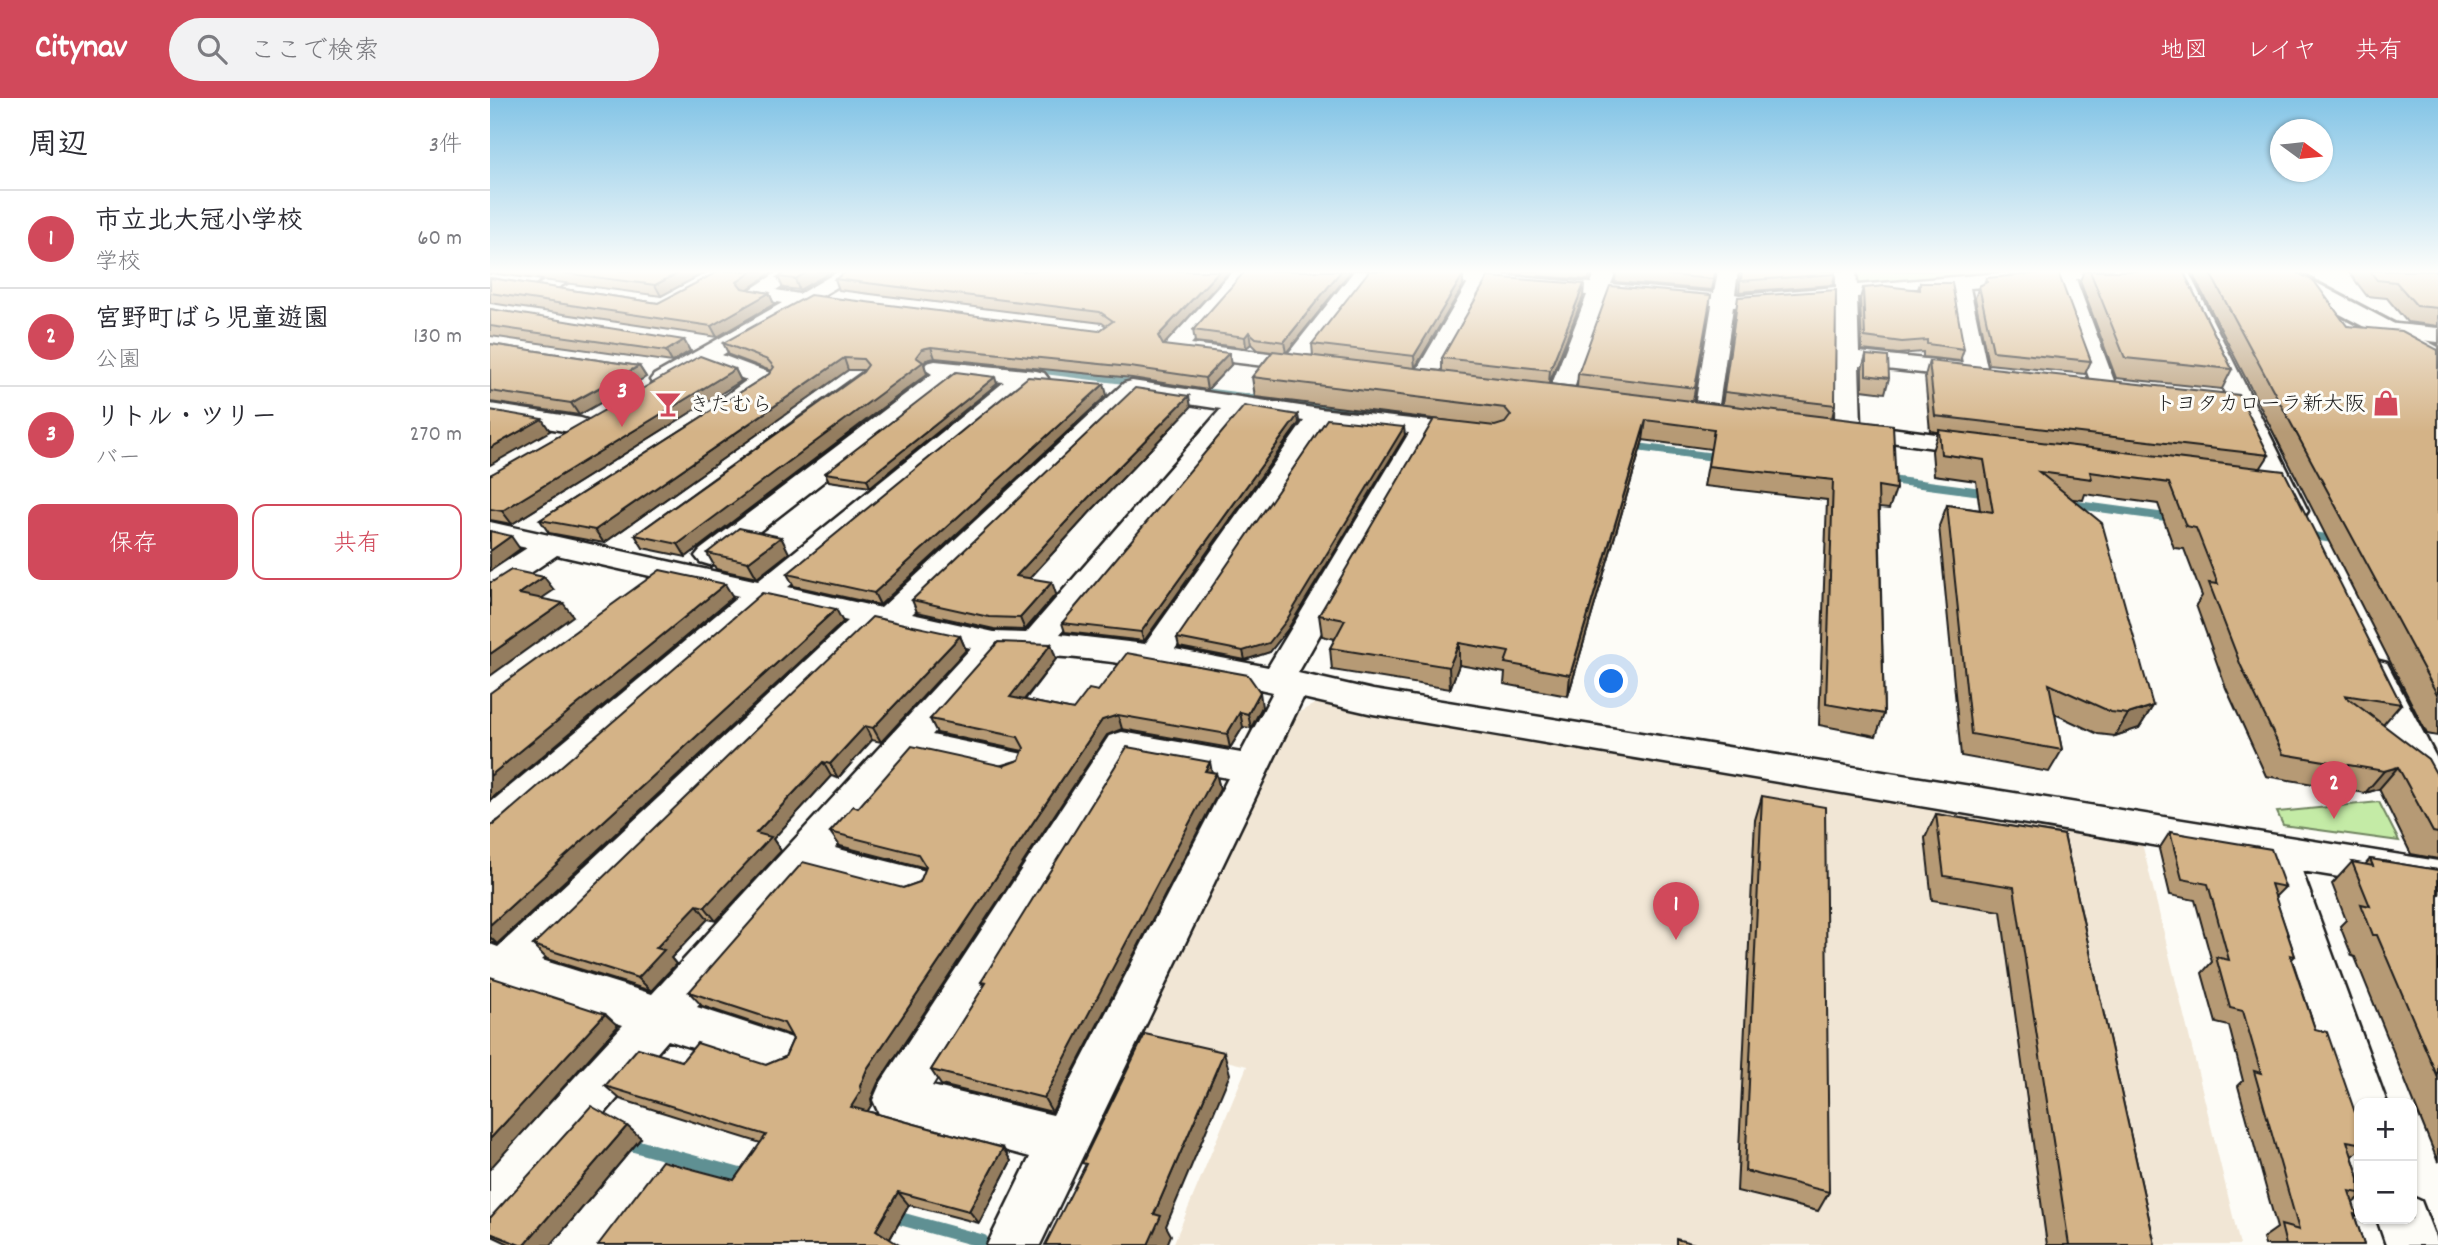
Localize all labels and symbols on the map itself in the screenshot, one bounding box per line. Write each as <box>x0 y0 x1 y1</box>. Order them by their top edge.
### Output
north arrow <box>2270 119 2333 182</box>
pin: 3 <box>599 369 645 427</box>
shop icon: トヨタカローラ新大阪 <box>2371 388 2401 418</box>
bar icon: きたむら <box>653 389 683 419</box>
place label: トヨタカローラ新大阪 <box>2155 391 2365 421</box>
place label: きたむら <box>689 392 773 422</box>
your location <box>1594 664 1628 698</box>
pin: 2 <box>2311 761 2357 819</box>
pin: 1 <box>1653 882 1699 940</box>

